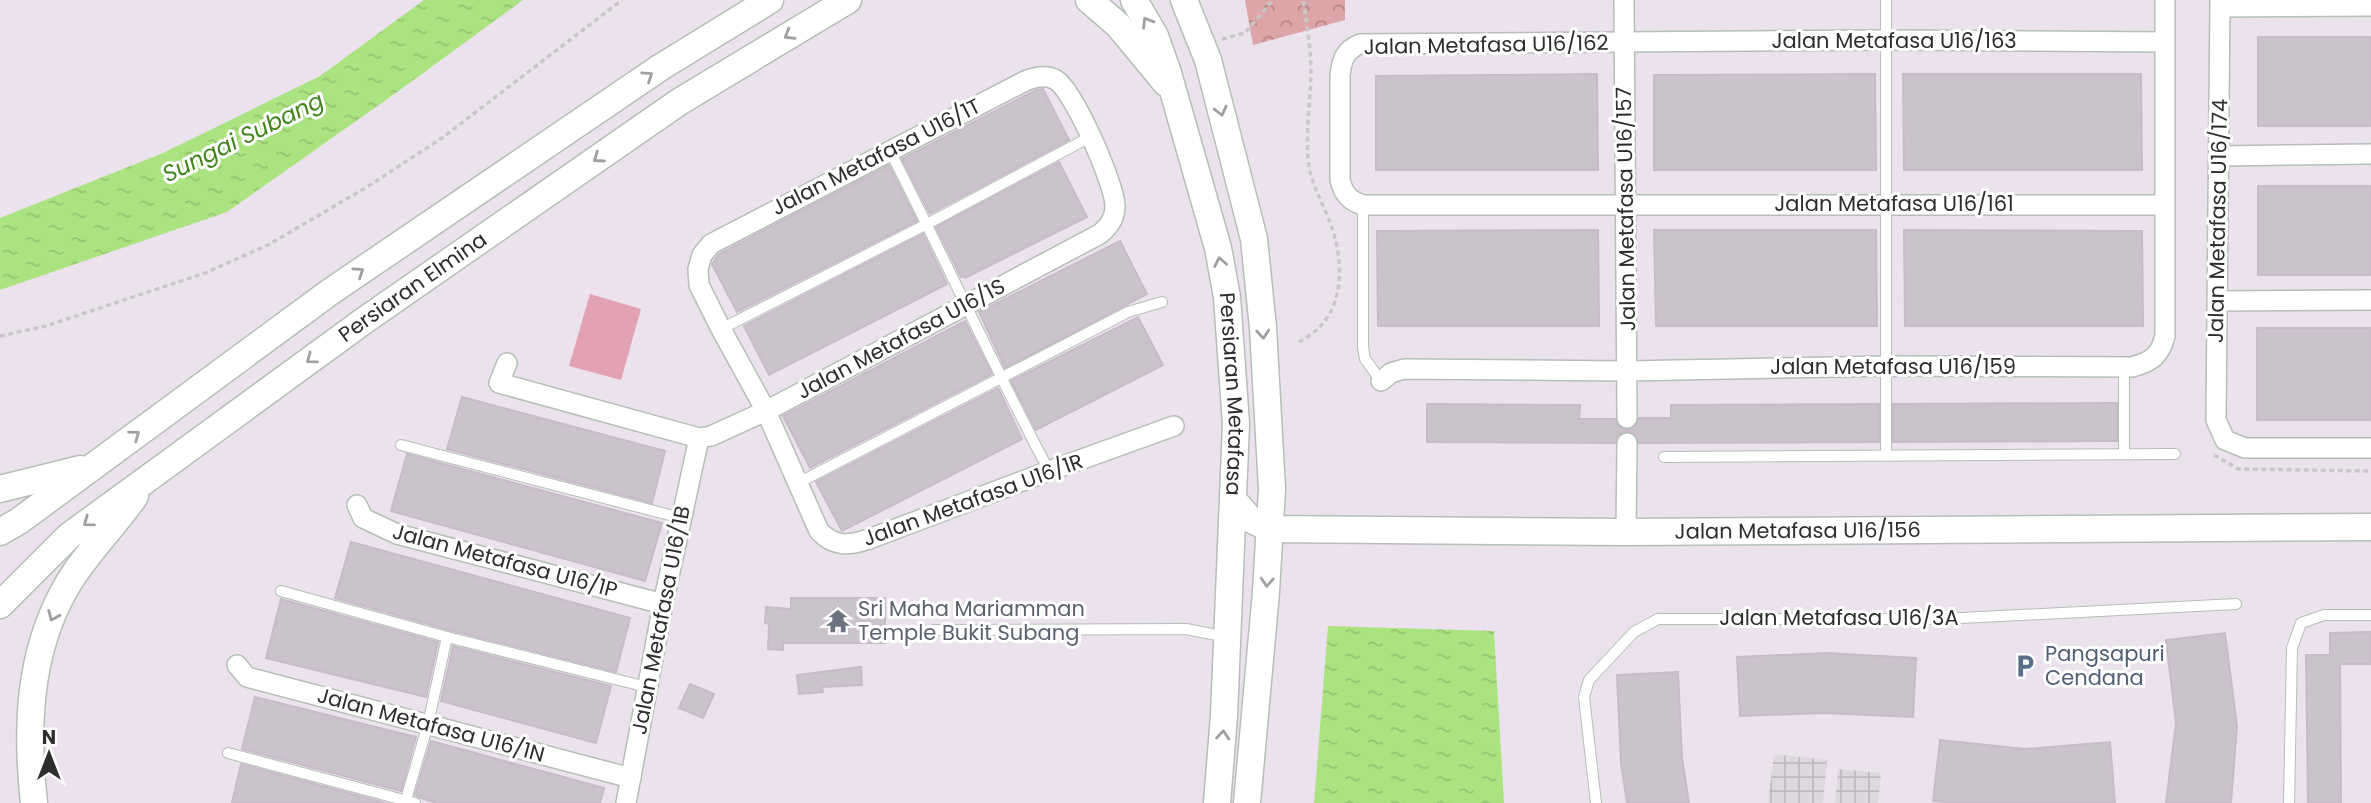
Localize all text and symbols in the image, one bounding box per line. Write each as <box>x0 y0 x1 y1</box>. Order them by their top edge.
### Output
one-way arrow <box>1142 16 1155 29</box>
street label: Jalan Metafasa U16/163 <box>1771 26 2017 55</box>
one-way arrow <box>784 27 797 40</box>
street label: Jalan Metafasa U16/162 <box>1363 28 1609 61</box>
one-way arrow <box>640 71 653 84</box>
water label: Sungai Subang <box>157 84 329 190</box>
street label: Jalan Metafasa U16/157 <box>1609 87 1642 331</box>
street label: Jalan Metafasa U16/1T <box>766 91 985 222</box>
street label: Jalan Metafasa U16/174 <box>2201 99 2234 343</box>
one-way arrow <box>1213 105 1227 117</box>
one-way arrow <box>593 150 606 162</box>
street label: Jalan Metafasa U16/161 <box>1774 189 2014 218</box>
street label: Persiaran Elmina <box>332 225 492 349</box>
one-way arrow <box>1214 256 1229 268</box>
one-way arrow <box>351 268 364 280</box>
street label: Jalan Metafasa U16/1S <box>792 271 1010 406</box>
street label: Persiaran Metafasa <box>1213 291 1251 496</box>
one-way arrow <box>1255 329 1270 340</box>
one-way arrow <box>306 350 319 363</box>
street label: Jalan Metafasa U16/159 <box>1770 352 2016 381</box>
one-way arrow <box>127 431 140 443</box>
street label: Jalan Metafasa U16/1R <box>859 446 1087 553</box>
street label: Jalan Metafasa U16/1B <box>624 503 697 737</box>
one-way arrow <box>83 514 96 526</box>
street label: Jalan Metafasa U16/156 <box>1674 515 1921 546</box>
street label: Jalan Metafasa U16/1P <box>389 517 621 605</box>
one-way arrow <box>1260 577 1275 588</box>
place label: Sri Maha Mariamman Temple Bukit Subang <box>858 594 1085 647</box>
street label: Jalan Metafasa U16/3A <box>1719 603 1959 632</box>
temple icon: Sri Maha Mariamman Temple Bukit Subang <box>824 607 852 635</box>
one-way arrow <box>47 609 61 621</box>
place label: Pangsapuri Cendana <box>2045 639 2165 692</box>
parking icon: Pangsapuri Cendana <box>2011 652 2039 680</box>
street label: Jalan Metafasa U16/1N <box>314 680 548 769</box>
north arrow <box>14 719 84 789</box>
text: N <box>42 724 56 751</box>
one-way arrow <box>1215 729 1230 740</box>

